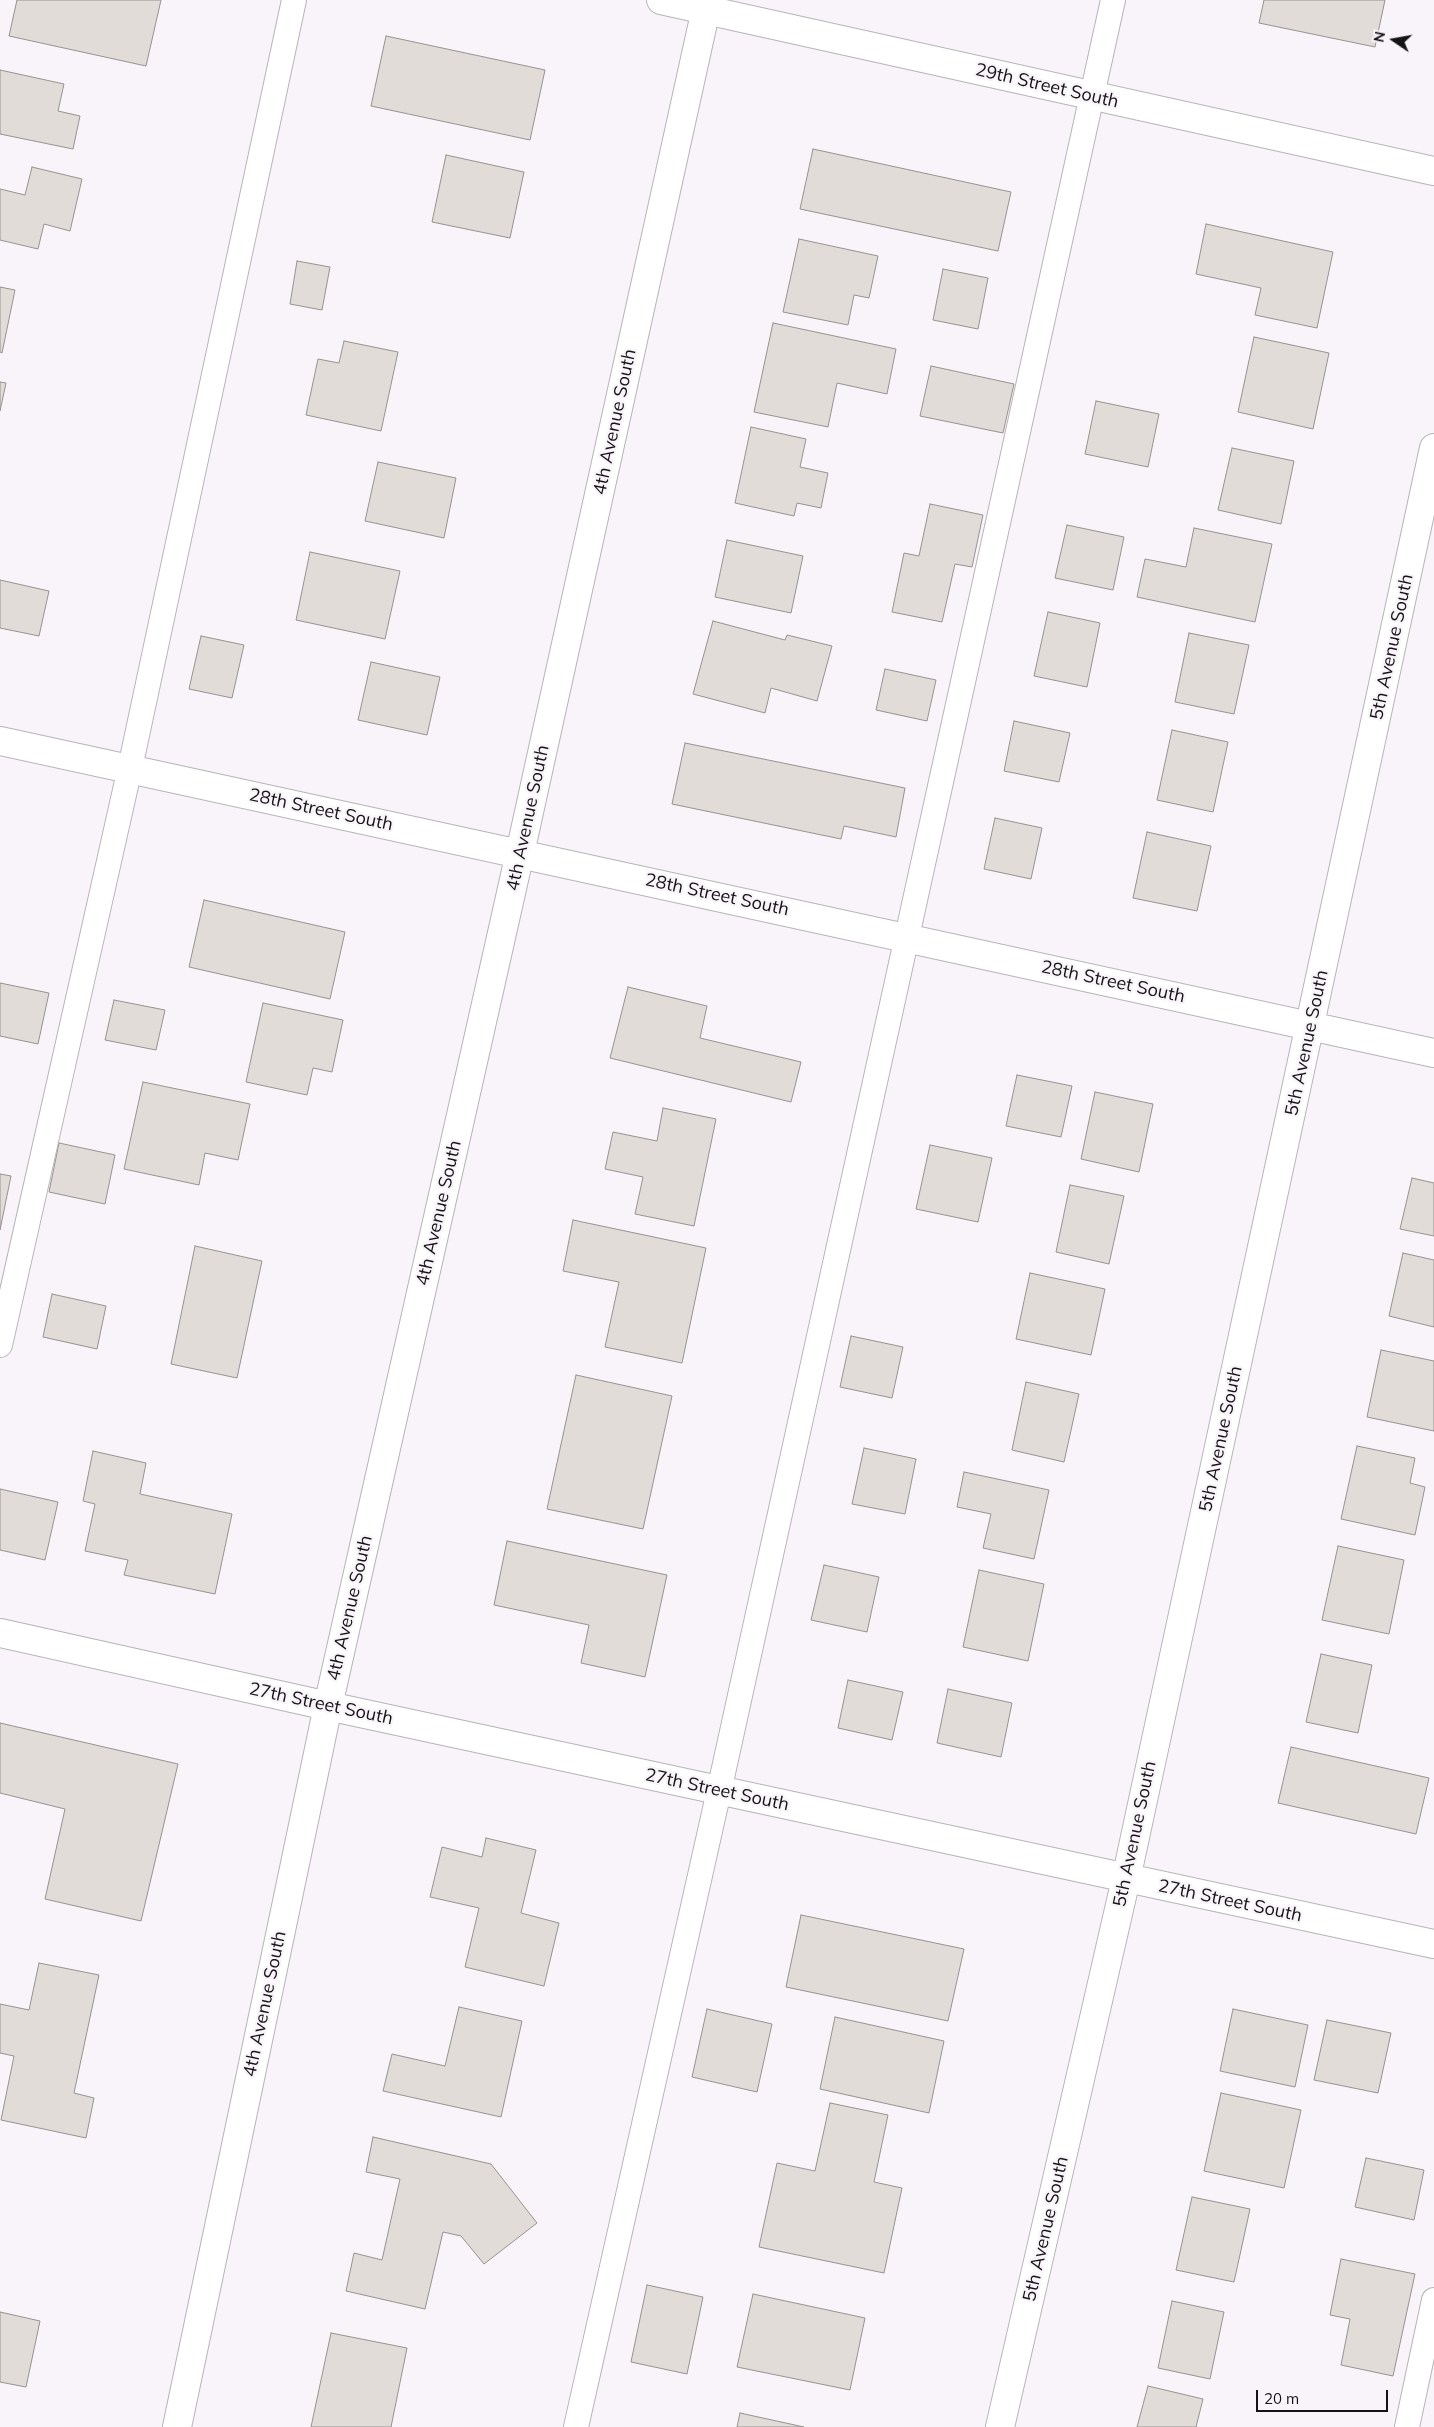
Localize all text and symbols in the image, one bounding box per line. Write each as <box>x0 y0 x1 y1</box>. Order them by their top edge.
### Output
north arrow <box>1369 15 1419 65</box>
text: N <box>1369 30 1389 44</box>
street label: 29th Street South <box>973 59 1121 113</box>
street label: 4th Avenue South <box>589 347 641 497</box>
street label: 5th Avenue South <box>1366 572 1418 722</box>
street label: 4th Avenue South <box>502 743 554 893</box>
street label: 28th Street South <box>247 784 395 836</box>
street label: 28th Street South <box>643 869 791 921</box>
street label: 28th Street South <box>1039 956 1187 1008</box>
street label: 5th Avenue South <box>1281 968 1333 1118</box>
street label: 4th Avenue South <box>412 1138 466 1288</box>
street label: 5th Avenue South <box>1195 1364 1247 1514</box>
street label: 4th Avenue South <box>323 1533 377 1683</box>
street label: 27th Street South <box>247 1678 395 1730</box>
street label: 5th Avenue South <box>1109 1759 1161 1909</box>
street label: 27th Street South <box>643 1764 791 1816</box>
street label: 27th Street South <box>1156 1875 1304 1927</box>
street label: 4th Avenue South <box>239 1929 291 2079</box>
street label: 5th Avenue South <box>1019 2154 1073 2304</box>
scale bar <box>1259 2380 1392 2412</box>
text: 20 m <box>1264 2389 1299 2408</box>

